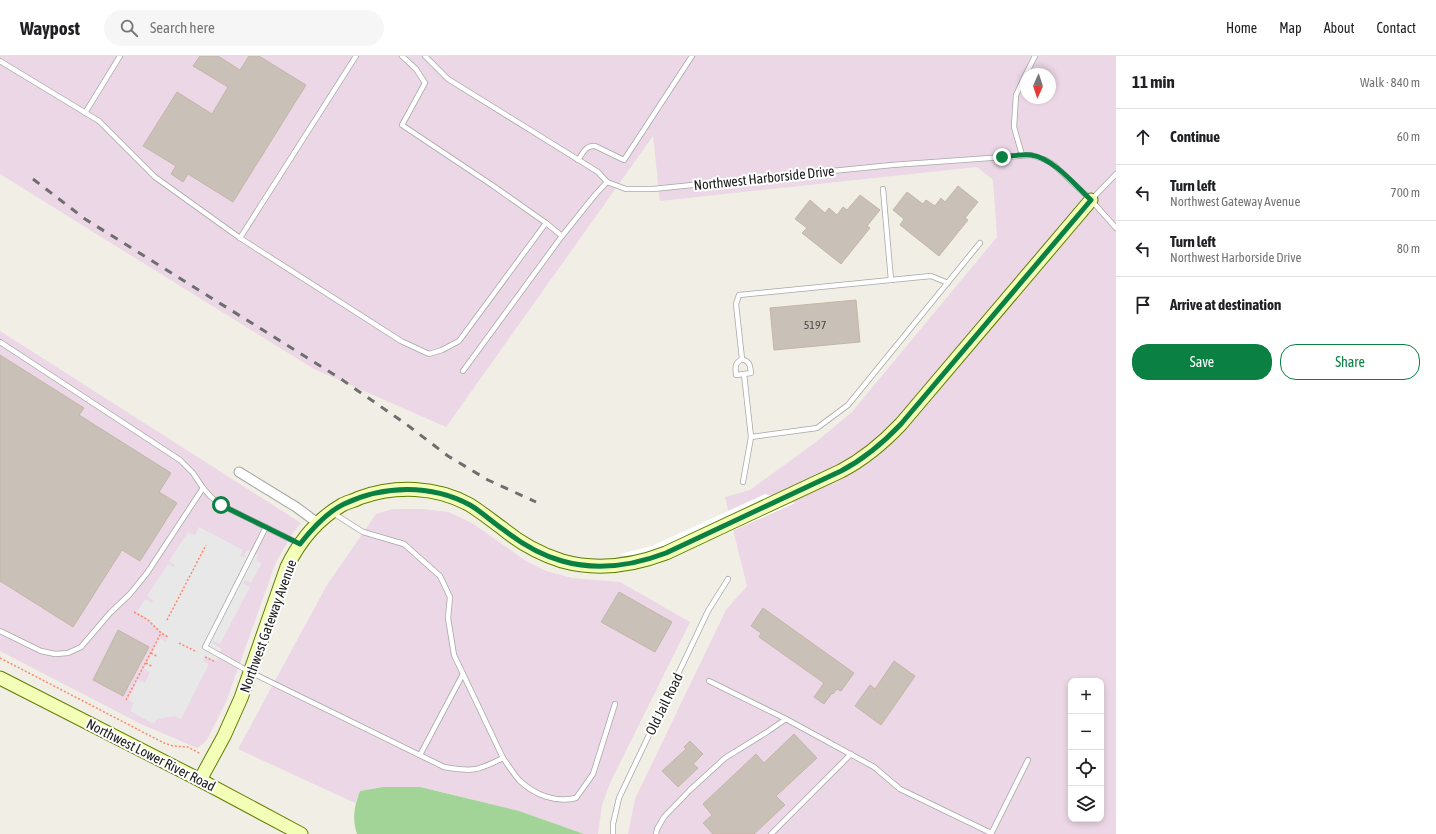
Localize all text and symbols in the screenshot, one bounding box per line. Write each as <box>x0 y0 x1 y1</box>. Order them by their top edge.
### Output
search box <box>104 10 384 46</box>
text: Waypost <box>20 17 80 39</box>
icon: search <box>118 17 140 39</box>
text: Search here <box>150 19 215 36</box>
text: Home <box>1226 20 1257 36</box>
text: Map <box>1279 20 1302 36</box>
text: About <box>1324 20 1355 36</box>
text: Contact <box>1377 20 1416 36</box>
north arrow <box>1020 68 1056 104</box>
text: 11 min <box>1132 72 1175 92</box>
text: Walk · 840 m <box>1360 75 1420 90</box>
icon: ahead <box>1132 126 1154 148</box>
text: Continue <box>1170 128 1220 145</box>
text: 60 m <box>1397 129 1420 144</box>
route end <box>993 148 1011 166</box>
street label: Northwest Harborside Drive <box>693 163 835 193</box>
text: Turn left <box>1170 177 1216 194</box>
icon: left <box>1132 182 1154 204</box>
text: 700 m <box>1391 185 1420 200</box>
text: Northwest Gateway Avenue <box>1170 194 1300 209</box>
text: Turn left <box>1170 233 1216 250</box>
icon: left <box>1132 238 1154 260</box>
text: 80 m <box>1397 241 1420 256</box>
text: Northwest Harborside Drive <box>1170 250 1301 265</box>
icon: arrive <box>1132 294 1154 316</box>
text: Arrive at destination <box>1170 296 1281 313</box>
house number: 5197 <box>804 318 827 332</box>
button: Save <box>1132 344 1272 380</box>
button: Share <box>1280 344 1420 380</box>
route start <box>212 496 230 514</box>
street label: Northwest Gateway Avenue <box>236 557 300 695</box>
street label: Old Jail Road <box>642 670 686 738</box>
map controls <box>1068 678 1104 822</box>
button: + <box>1068 678 1104 714</box>
button: − <box>1068 714 1104 750</box>
street label: Northwest Lower River Road <box>84 716 218 794</box>
button: locate <box>1068 750 1104 786</box>
button: layers <box>1068 786 1104 822</box>

